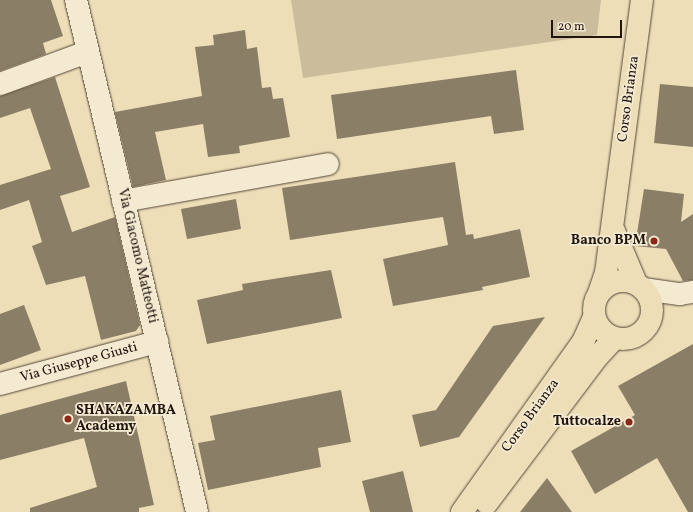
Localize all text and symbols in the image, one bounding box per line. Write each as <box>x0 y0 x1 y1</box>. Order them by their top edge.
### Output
scale bar <box>553 12 624 38</box>
text: 20 m <box>558 19 585 35</box>
street label: Corso Brianza <box>615 55 643 143</box>
street label: Via Giacomo Matteotti <box>113 187 161 325</box>
place label: Banco BPM <box>571 233 646 249</box>
marker: Banco BPM <box>649 236 659 246</box>
street label: Via Giuseppe Giusti <box>18 339 140 387</box>
street label: Corso Brianza <box>499 376 563 456</box>
place label: SHAKAZAMBA Academy <box>76 403 176 436</box>
marker: SHAKAZAMBA Academy <box>63 414 73 424</box>
place label: Tuttocalze <box>553 414 621 430</box>
marker: Tuttocalze <box>624 417 634 427</box>

